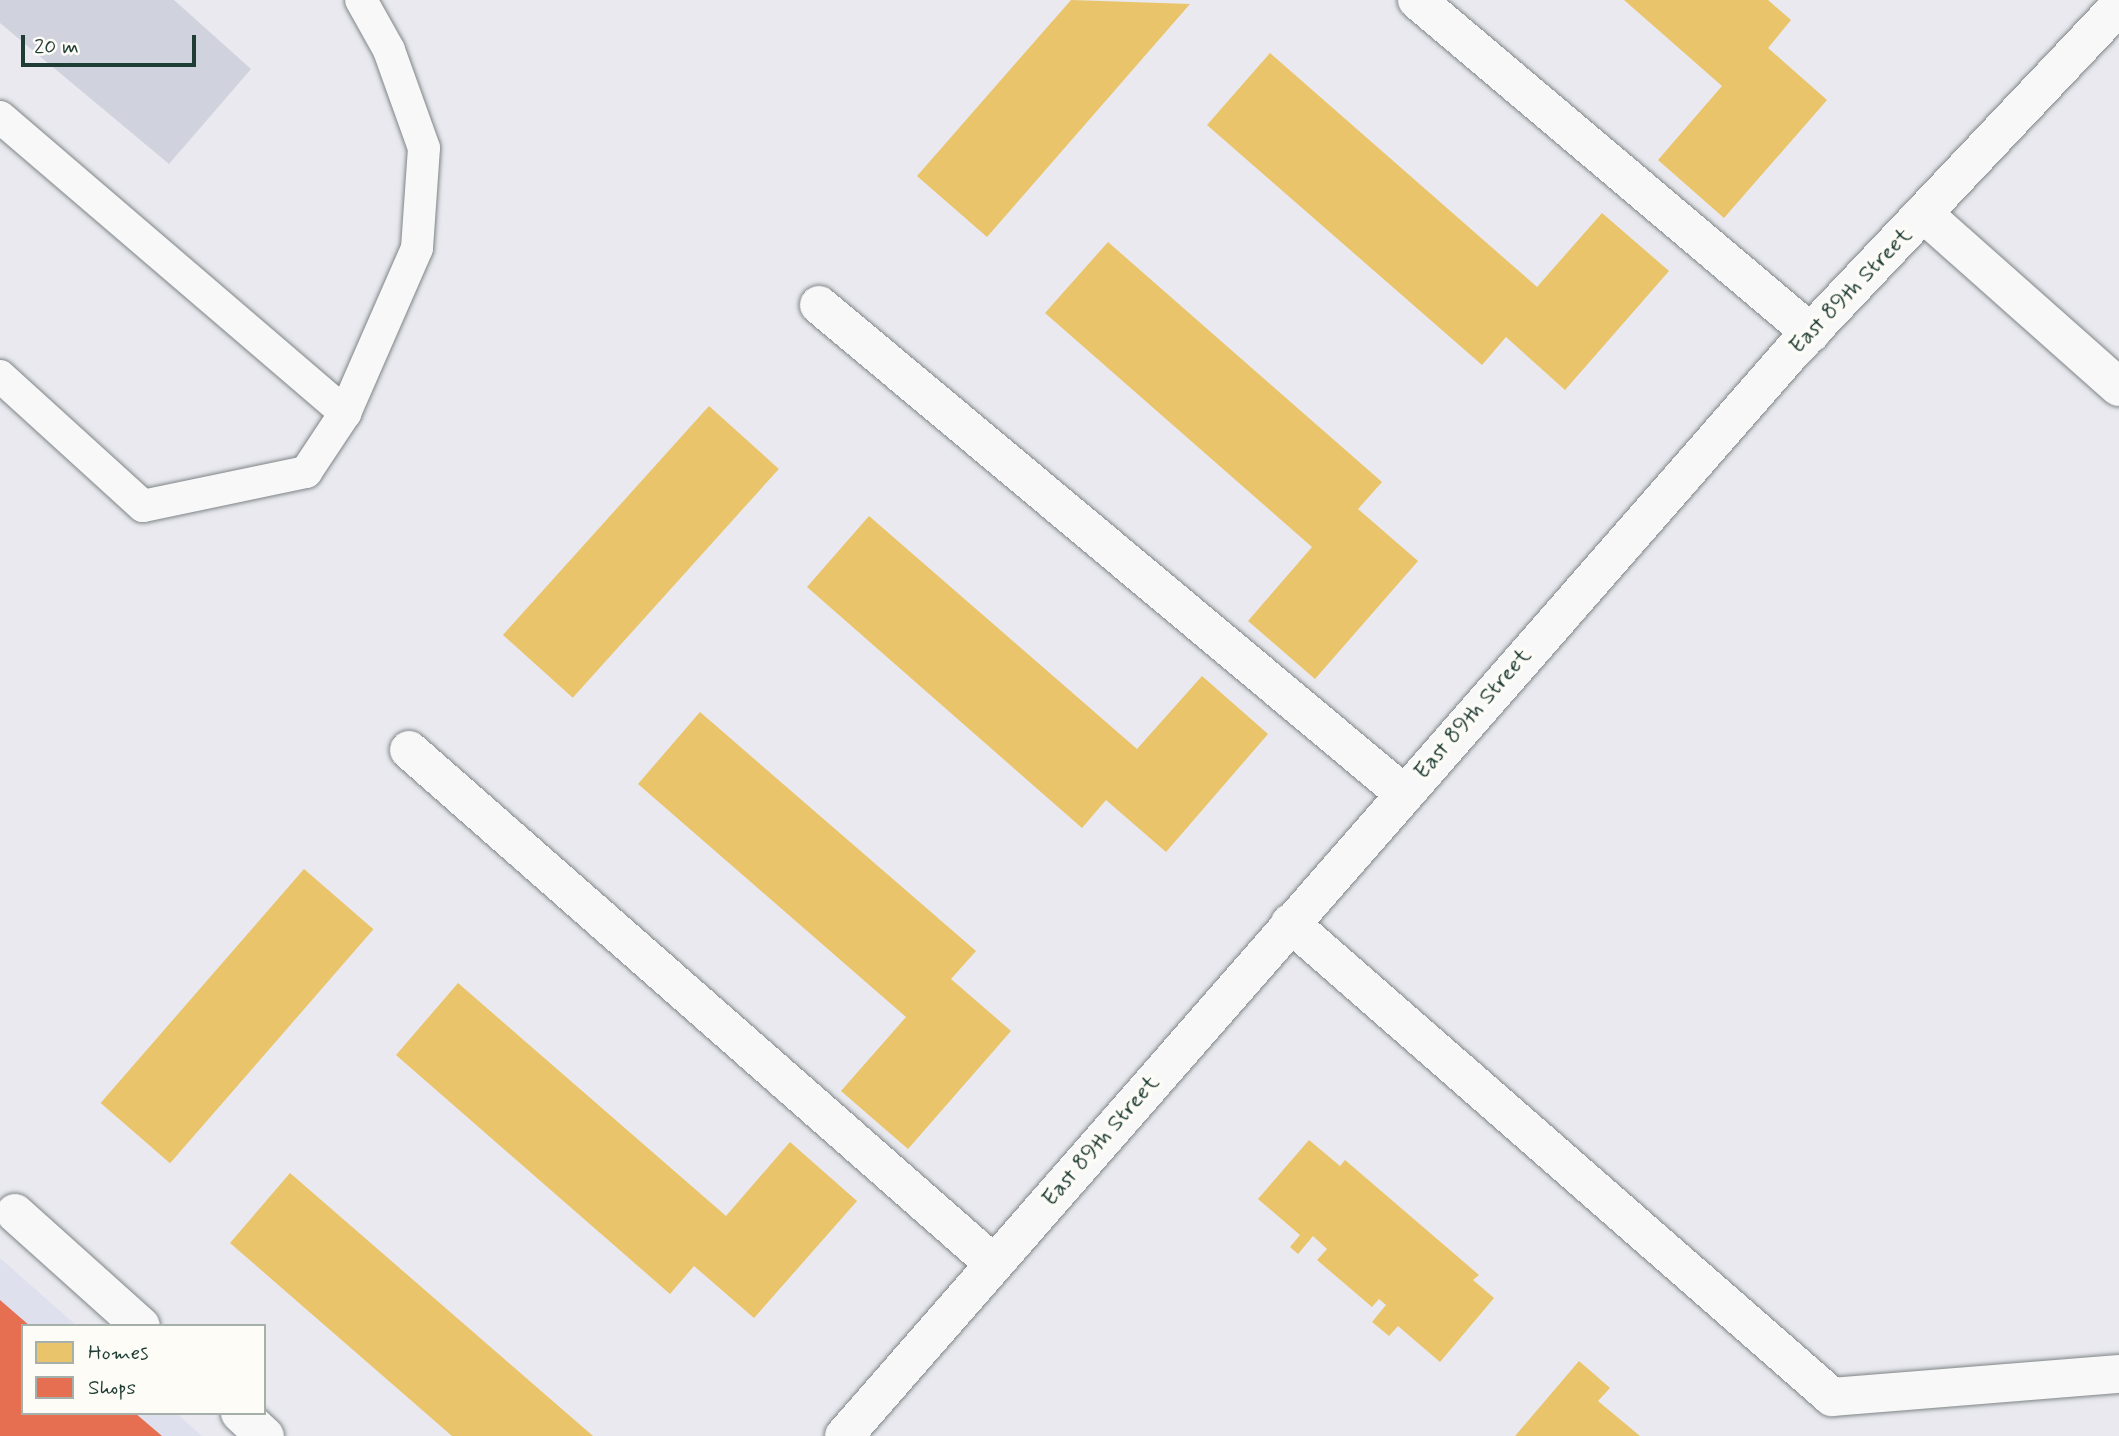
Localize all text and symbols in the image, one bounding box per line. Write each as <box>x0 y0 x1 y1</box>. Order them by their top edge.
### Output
scale bar <box>24 21 200 65</box>
text: 20 m <box>34 33 79 61</box>
street label: East 89th Street <box>1784 222 1918 360</box>
street label: East 89th Street <box>1408 643 1538 785</box>
street label: East 89th Street <box>1036 1070 1166 1212</box>
legend <box>21 1324 266 1415</box>
text: Homes <box>88 1339 148 1367</box>
text: Shops <box>88 1374 136 1402</box>

